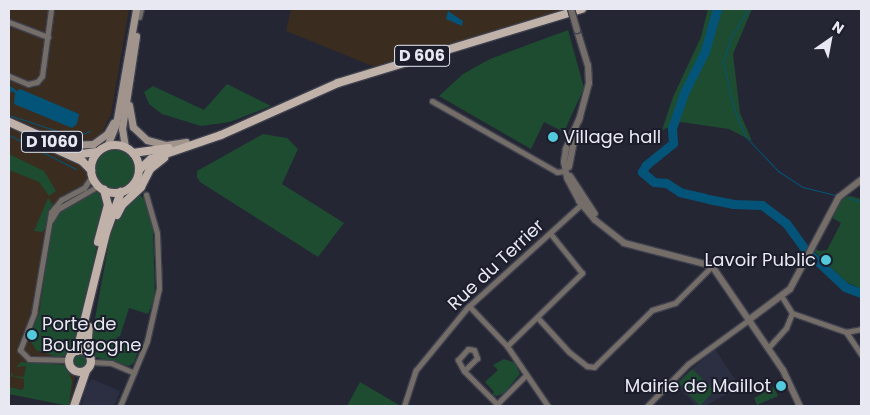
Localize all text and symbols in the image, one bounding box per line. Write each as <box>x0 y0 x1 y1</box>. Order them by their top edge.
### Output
north arrow <box>805 15 855 65</box>
text: N <box>828 16 848 39</box>
road number: D 606 <box>393 42 451 70</box>
place label: Village hall <box>563 126 661 148</box>
road number: D 1060 <box>21 128 83 156</box>
marker: Village hall <box>547 131 559 143</box>
street label: Rue du Terrier <box>443 215 549 315</box>
place label: Lavoir Public <box>705 249 816 271</box>
marker: Lavoir Public <box>820 254 832 266</box>
place label: Porte de Bourgogne <box>42 314 141 356</box>
marker: Porte de Bourgogne <box>26 329 38 341</box>
place label: Mairie de Maillot <box>625 375 771 397</box>
marker: Mairie de Maillot <box>775 380 787 392</box>

